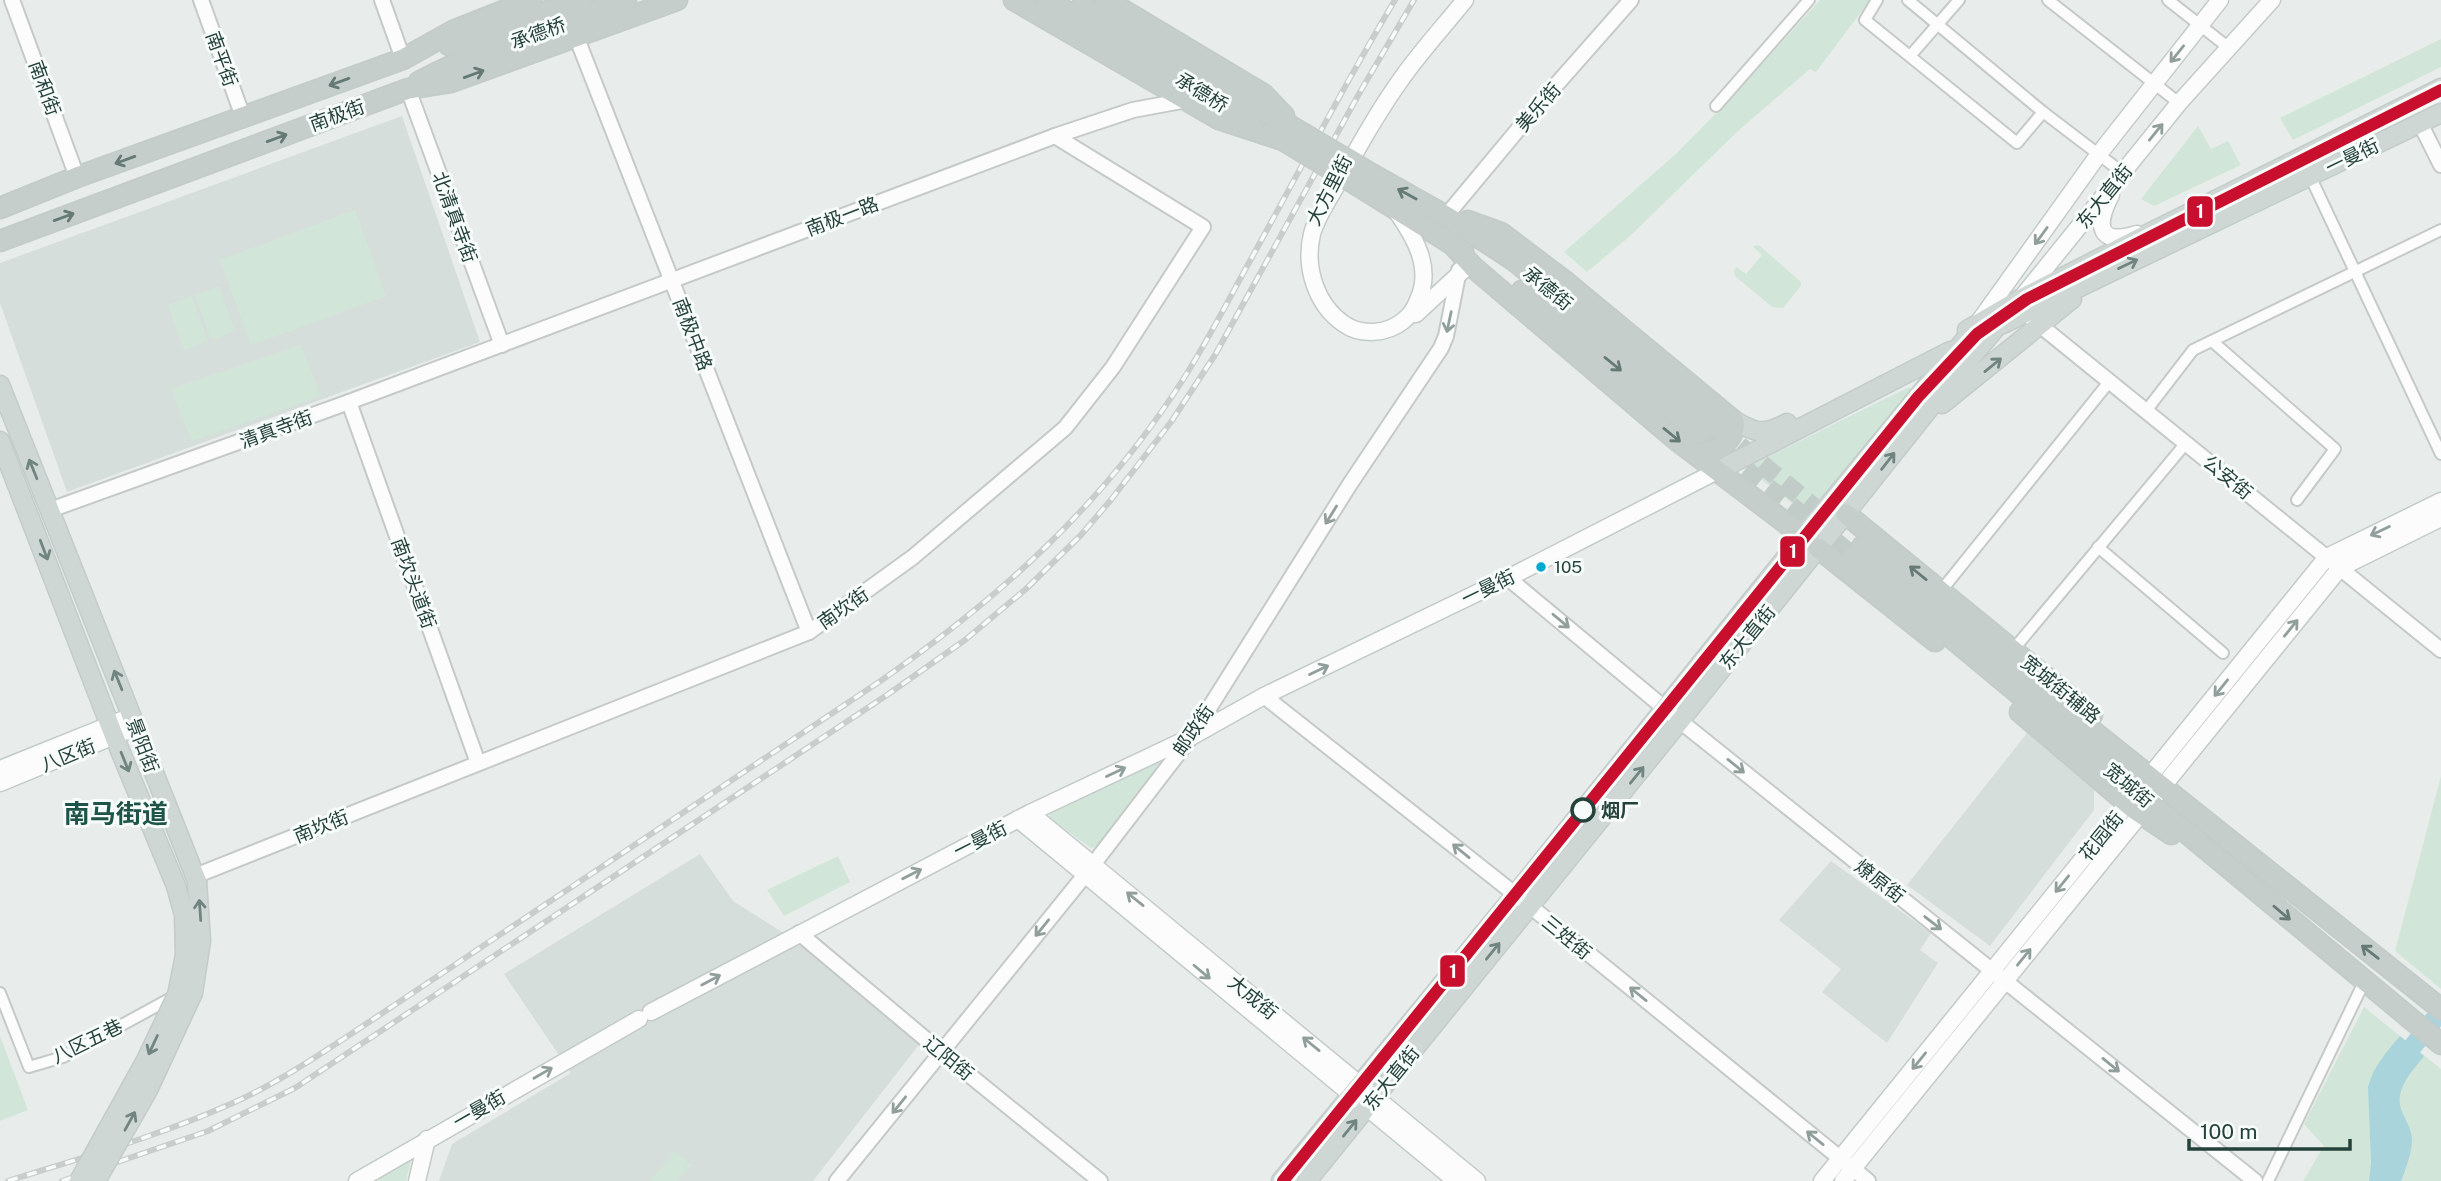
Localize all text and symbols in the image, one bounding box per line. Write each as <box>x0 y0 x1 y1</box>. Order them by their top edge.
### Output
street label: 承德桥 <box>507 13 569 53</box>
street label: 南平街 <box>202 28 242 90</box>
one-way arrow <box>2170 44 2185 62</box>
street label: 南和街 <box>25 57 65 119</box>
one-way arrow <box>462 67 484 79</box>
street label: 承德桥 <box>1172 68 1232 116</box>
one-way arrow <box>329 77 351 89</box>
street label: 美乐街 <box>1511 78 1565 136</box>
street label: 南极街 <box>306 95 368 135</box>
one-way arrow <box>2148 123 2163 142</box>
one-way arrow <box>266 130 288 143</box>
street label: 一曼街 <box>2322 134 2382 178</box>
street label: 大方里街 <box>1302 151 1356 229</box>
one-way arrow <box>115 154 137 167</box>
street label: 东大直街 <box>2072 160 2136 232</box>
street label: 北清真寺街 <box>428 169 482 265</box>
one-way arrow <box>1397 187 1418 200</box>
street label: 南极一路 <box>803 192 881 240</box>
line badge: 1 <box>2186 195 2214 228</box>
text: 1 <box>2196 200 2204 222</box>
one-way arrow <box>52 210 74 223</box>
one-way arrow <box>2034 226 2048 245</box>
one-way arrow <box>2117 257 2138 271</box>
street label: 承德街 <box>1519 262 1577 314</box>
street label: 南极中路 <box>669 295 717 373</box>
one-way arrow <box>1442 310 1456 333</box>
one-way arrow <box>1604 356 1622 372</box>
one-way arrow <box>1983 357 2001 372</box>
street label: 清真寺街 <box>237 406 315 452</box>
one-way arrow <box>1662 427 1680 443</box>
street label: 公安街 <box>2199 451 2257 503</box>
one-way arrow <box>1881 452 1896 470</box>
one-way arrow <box>26 459 39 481</box>
one-way arrow <box>1323 505 1338 524</box>
one-way arrow <box>2370 525 2391 539</box>
street label: 南坎头道街 <box>387 535 441 631</box>
line badge: 1 <box>1779 535 1806 568</box>
one-way arrow <box>38 538 51 560</box>
text: 1 <box>1789 540 1797 562</box>
place label: 105 <box>1554 557 1582 577</box>
marker: 105 <box>1534 560 1548 574</box>
street label: 一曼街 <box>1458 565 1518 609</box>
one-way arrow <box>1910 565 1928 580</box>
street label: 南坎街 <box>813 583 873 633</box>
street label: 东大直街 <box>1715 601 1779 673</box>
one-way arrow <box>1551 613 1569 629</box>
one-way arrow <box>2284 619 2299 637</box>
street label: 宽城街辅路 <box>2017 651 2105 727</box>
one-way arrow <box>1308 662 1329 676</box>
one-way arrow <box>110 670 123 692</box>
one-way arrow <box>2213 679 2228 697</box>
street label: 邮政街 <box>1168 700 1218 760</box>
street label: 景阳街 <box>123 714 163 776</box>
street label: 八区街 <box>37 734 99 776</box>
one-way arrow <box>119 751 132 773</box>
one-way arrow <box>1727 758 1745 773</box>
street label: 宽城街 <box>2100 758 2158 812</box>
one-way arrow <box>1104 765 1126 778</box>
one-way arrow <box>1629 766 1644 784</box>
district label: 南马街道 <box>64 798 168 829</box>
marker: 烟厂 <box>1571 798 1595 822</box>
place label: 烟厂 <box>1601 799 1639 821</box>
street label: 南坎街 <box>290 805 352 847</box>
street label: 花园街 <box>2075 807 2127 865</box>
street label: 一曼街 <box>950 816 1010 862</box>
one-way arrow <box>1453 844 1471 859</box>
street label: 燎原街 <box>1851 855 1909 907</box>
one-way arrow <box>901 867 922 880</box>
one-way arrow <box>2054 875 2070 893</box>
one-way arrow <box>1127 892 1145 907</box>
one-way arrow <box>193 899 206 921</box>
one-way arrow <box>2273 905 2291 921</box>
street label: 三姓街 <box>1538 911 1596 963</box>
one-way arrow <box>1924 915 1942 930</box>
one-way arrow <box>1034 919 1050 937</box>
one-way arrow <box>1486 943 1501 961</box>
one-way arrow <box>2361 944 2379 959</box>
one-way arrow <box>2017 948 2032 966</box>
line badge: 1 <box>1439 954 1466 988</box>
text: 1 <box>1449 960 1457 982</box>
one-way arrow <box>1193 964 1211 980</box>
street label: 大成街 <box>1224 971 1282 1023</box>
one-way arrow <box>700 973 721 986</box>
one-way arrow <box>1630 987 1648 1002</box>
street label: 八区五巷 <box>48 1014 126 1068</box>
street label: 辽阳街 <box>920 1032 978 1084</box>
one-way arrow <box>146 1034 159 1055</box>
one-way arrow <box>1302 1036 1320 1052</box>
street label: 东大直街 <box>1359 1042 1423 1114</box>
one-way arrow <box>1912 1051 1927 1070</box>
one-way arrow <box>2101 1057 2120 1072</box>
one-way arrow <box>533 1066 553 1080</box>
street label: 一曼街 <box>449 1085 509 1133</box>
one-way arrow <box>891 1095 906 1113</box>
scale bar <box>2189 1108 2350 1152</box>
one-way arrow <box>123 1112 137 1132</box>
text: 100 m <box>2200 1119 2257 1144</box>
one-way arrow <box>1343 1120 1358 1138</box>
one-way arrow <box>1806 1130 1824 1146</box>

